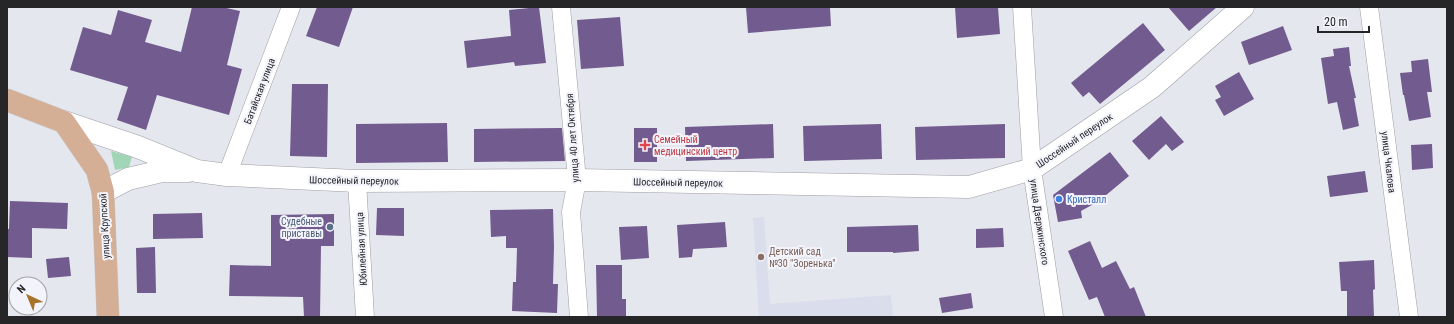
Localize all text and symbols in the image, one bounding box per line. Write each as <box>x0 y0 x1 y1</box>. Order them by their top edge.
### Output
scale bar <box>1318 8 1369 34</box>
text: 20 m <box>1324 15 1348 29</box>
street label: Батайская улица <box>242 56 277 126</box>
street label: улица 40 лет Октября <box>564 93 581 183</box>
street label: Шоссейный переулок <box>1034 111 1115 170</box>
street label: улица Чкалова <box>1379 131 1398 194</box>
place label: Семейный медицинский центр <box>654 134 737 157</box>
marker: Семейный медицинский центр <box>639 139 651 151</box>
street label: Шоссейный переулок <box>309 174 399 187</box>
street label: Шоссейный переулок <box>633 176 723 189</box>
street label: улица Дзержинского <box>1028 178 1051 266</box>
street label: улица Крупской <box>97 193 112 259</box>
marker: Кристалл <box>1054 194 1064 204</box>
place label: Кристалл <box>1067 194 1106 205</box>
street label: Юбилейная улица <box>354 212 369 286</box>
place label: Судебные приставы <box>281 216 322 239</box>
marker: Судебные приставы <box>325 222 335 232</box>
place label: Детский сад №30 "Зоренька" <box>769 246 835 269</box>
marker: Детский сад №30 "Зоренька" <box>756 252 766 262</box>
north arrow <box>8 276 48 316</box>
text: N <box>14 282 29 296</box>

